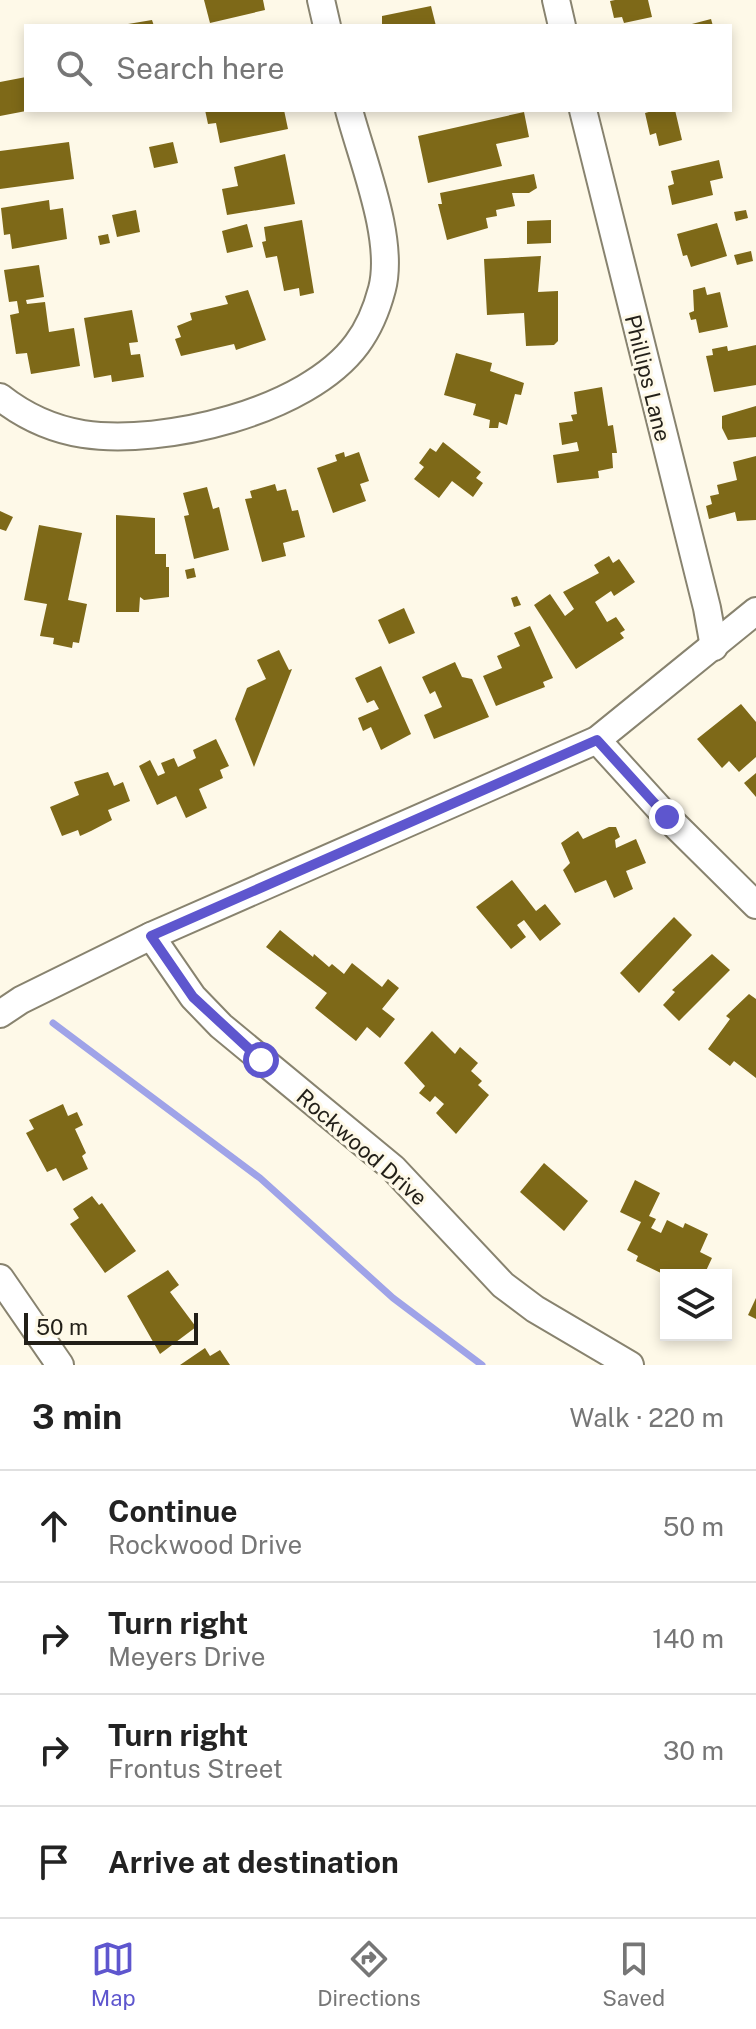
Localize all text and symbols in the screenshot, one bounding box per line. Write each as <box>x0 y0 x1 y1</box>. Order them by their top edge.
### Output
search box <box>24 24 732 112</box>
icon: search <box>52 46 96 90</box>
text: Search here <box>116 50 284 86</box>
street label: Phillips Lane <box>620 312 676 444</box>
route end <box>649 799 685 835</box>
route start <box>243 1042 279 1078</box>
street label: Rockwood Drive <box>291 1083 433 1211</box>
map controls <box>660 1269 732 1341</box>
button: layers <box>660 1269 732 1341</box>
scale bar <box>24 1309 198 1345</box>
text: 50 m <box>36 1314 88 1340</box>
text: 3 min <box>32 1397 122 1437</box>
text: Walk · 220 m <box>569 1402 724 1433</box>
text: Continue <box>108 1493 238 1529</box>
icon: ahead <box>32 1504 76 1548</box>
text: 50 m <box>663 1511 724 1542</box>
text: Rockwood Drive <box>108 1529 302 1560</box>
text: Turn right <box>108 1605 248 1641</box>
icon: right <box>32 1616 76 1660</box>
text: 140 m <box>652 1623 724 1654</box>
text: Meyers Drive <box>108 1641 265 1672</box>
text: Turn right <box>108 1717 248 1753</box>
icon: right <box>32 1728 76 1772</box>
text: 30 m <box>663 1735 724 1766</box>
text: Frontus Street <box>108 1753 283 1784</box>
icon: arrive <box>32 1840 76 1884</box>
text: Arrive at destination <box>108 1844 399 1880</box>
tab: Map <box>91 1937 136 2011</box>
tab: Directions <box>317 1937 421 2011</box>
tab: Saved <box>602 1937 665 2011</box>

